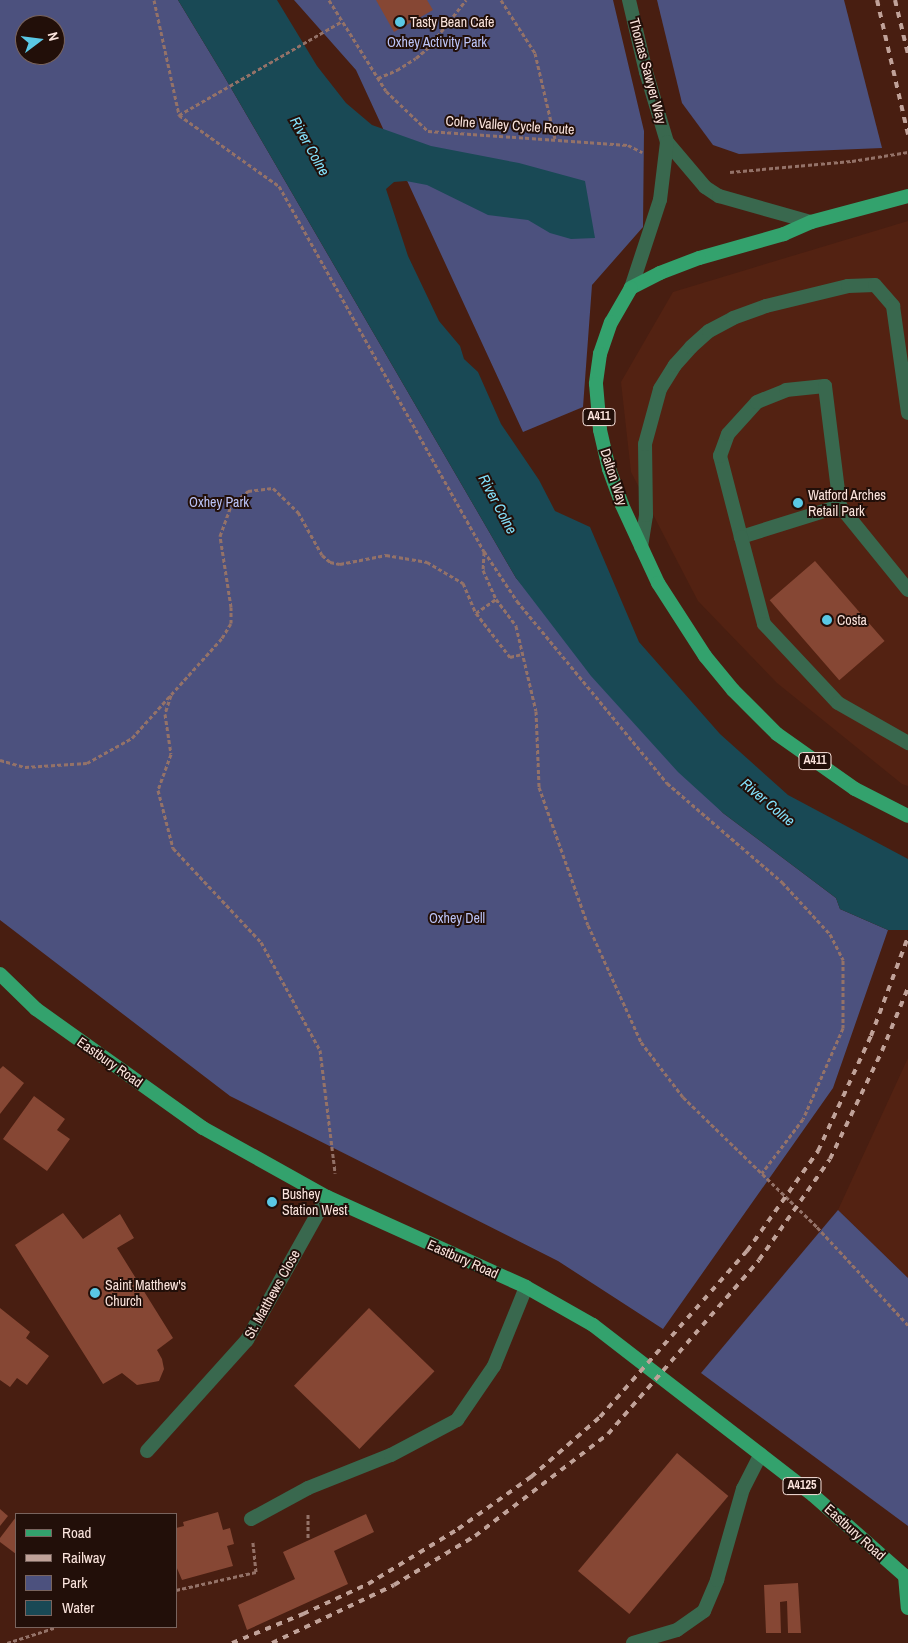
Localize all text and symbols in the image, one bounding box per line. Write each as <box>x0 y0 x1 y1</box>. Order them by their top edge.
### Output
place label: Tasty Bean Cafe <box>410 14 494 30</box>
north arrow <box>15 15 65 65</box>
marker: Tasty Bean Cafe <box>394 16 406 28</box>
street label: Thomas Sawyer Way <box>626 16 670 126</box>
text: N <box>44 30 63 43</box>
park label: Oxhey Activity Park <box>387 34 487 50</box>
street label: Colne Valley Cycle Route <box>445 112 575 138</box>
water label: River Colne <box>286 113 334 179</box>
road number: A411 <box>582 408 616 427</box>
street label: Dalton Way <box>597 446 631 508</box>
water label: River Colne <box>475 471 521 537</box>
place label: Watford Arches Retail Park <box>808 487 887 520</box>
park label: Oxhey Park <box>189 494 249 510</box>
marker: Watford Arches Retail Park <box>792 497 804 509</box>
place label: Costa <box>837 612 867 628</box>
marker: Costa <box>821 614 833 626</box>
road number: A411 <box>798 751 832 770</box>
water label: River Colne <box>737 774 799 830</box>
park label: Oxhey Dell <box>429 910 485 926</box>
street label: Eastbury Road <box>74 1033 146 1091</box>
place label: Bushey Station West <box>282 1186 348 1218</box>
marker: Bushey Station West <box>266 1196 278 1208</box>
street label: Eastbury Road <box>425 1236 501 1282</box>
street label: St. Matthews Close <box>241 1247 303 1341</box>
place label: Saint Matthew's Church <box>105 1277 186 1310</box>
marker: Saint Matthew's Church <box>89 1287 101 1299</box>
road number: A4125 <box>782 1476 822 1495</box>
street label: Eastbury Road <box>821 1500 889 1564</box>
legend <box>15 1513 178 1628</box>
text: Road <box>62 1522 91 1543</box>
text: Railway <box>62 1547 106 1568</box>
text: Park <box>62 1572 87 1593</box>
text: Water <box>62 1597 94 1618</box>

